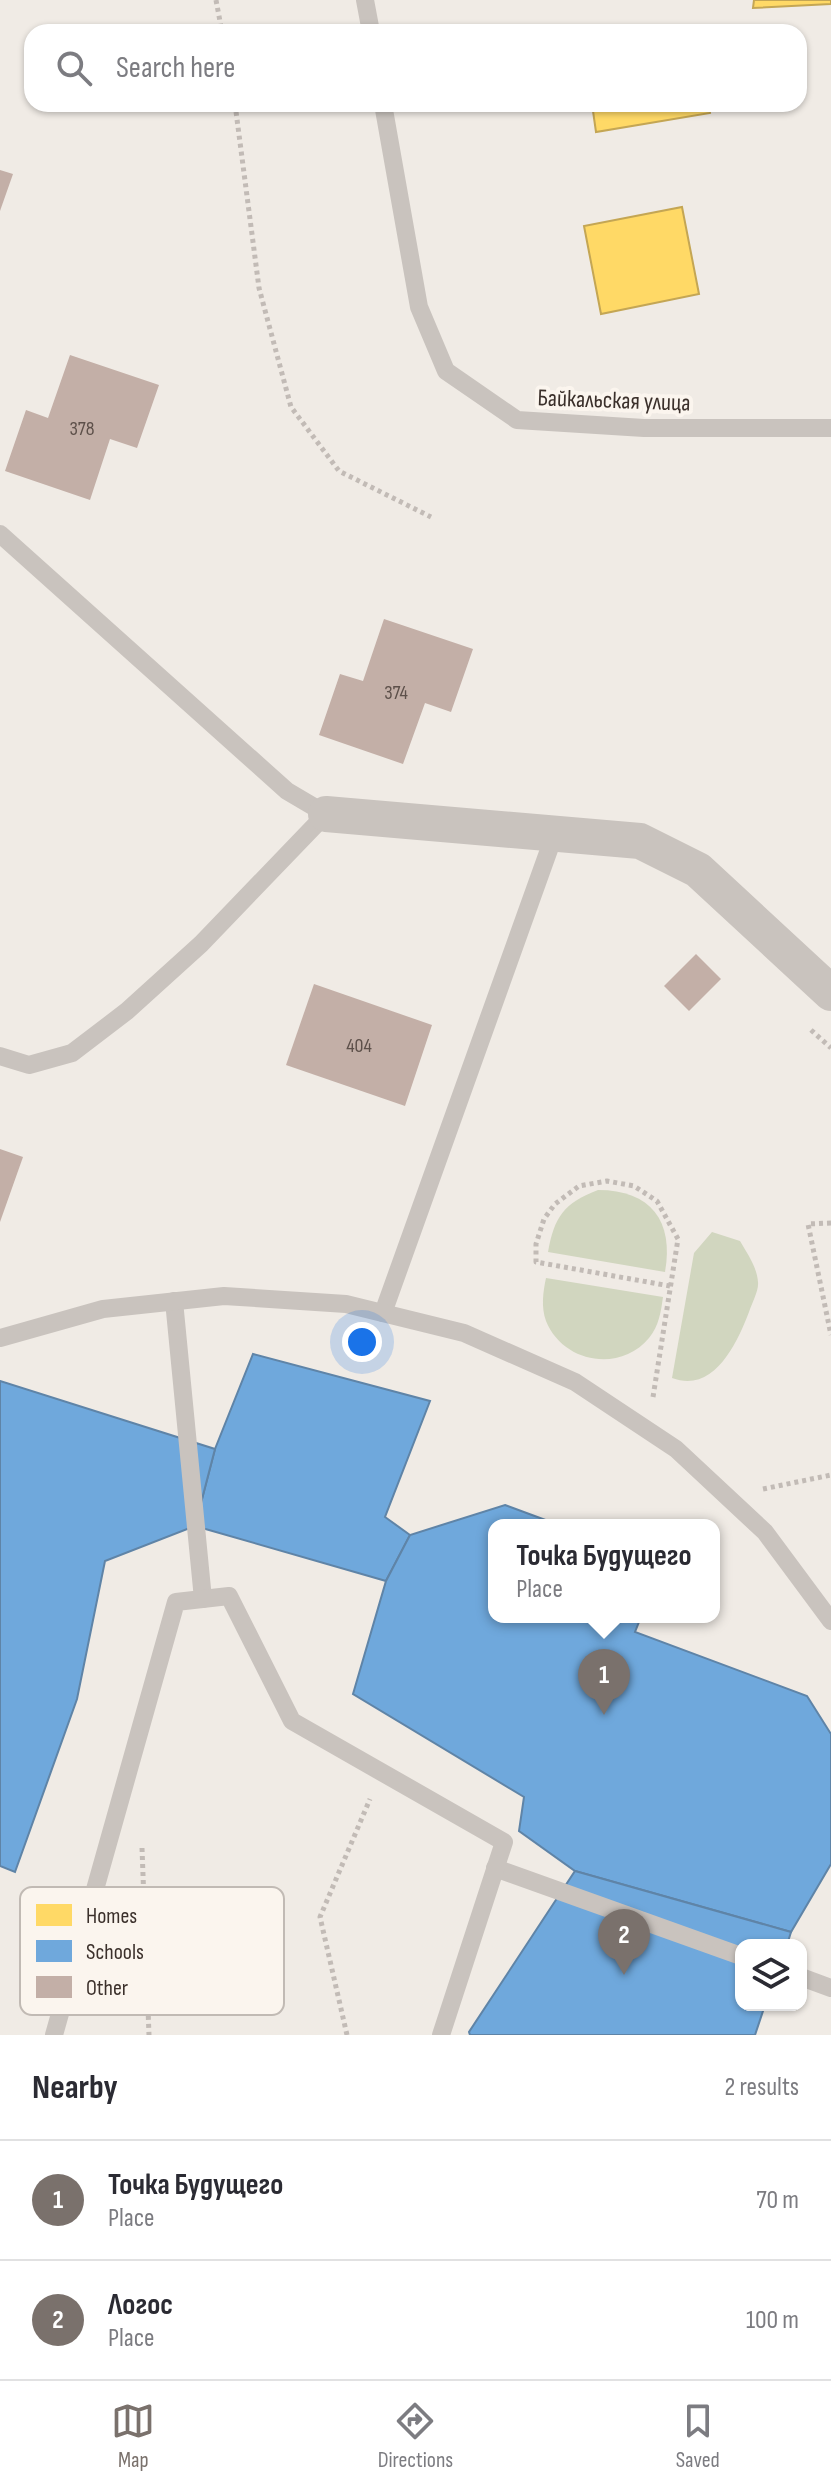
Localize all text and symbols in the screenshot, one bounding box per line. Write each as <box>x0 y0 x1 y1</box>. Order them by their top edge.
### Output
search box <box>24 24 807 112</box>
icon: search <box>52 46 96 90</box>
text: Search here <box>116 50 235 86</box>
street label: Байкальская улица <box>537 383 691 418</box>
house number: 378 <box>69 417 95 441</box>
house number: 374 <box>384 681 408 705</box>
house number: 404 <box>346 1034 372 1058</box>
your location <box>342 1322 382 1362</box>
popup <box>488 1519 720 1623</box>
text: Точка Будущего <box>516 1538 692 1574</box>
text: Place <box>516 1574 563 1605</box>
pin: 1 <box>578 1649 630 1715</box>
legend <box>20 1887 284 2015</box>
text: Homes <box>86 1903 137 1930</box>
pin: 2 <box>598 1909 650 1975</box>
text: Schools <box>86 1939 144 1966</box>
map controls <box>735 1939 807 2011</box>
button: layers <box>735 1939 807 2011</box>
text: Other <box>86 1975 128 2002</box>
text: Nearby <box>32 2067 118 2108</box>
text: 2 results <box>725 2072 799 2103</box>
text: Точка Будущего <box>108 2167 283 2203</box>
text: 1 <box>53 2185 63 2216</box>
text: 70 m <box>756 2185 799 2216</box>
text: Place <box>108 2203 155 2234</box>
text: Логос <box>108 2287 173 2323</box>
text: 2 <box>52 2305 64 2336</box>
text: 100 m <box>746 2305 799 2336</box>
text: Place <box>108 2323 155 2354</box>
tab: Map <box>111 2399 155 2474</box>
tab: Directions <box>378 2399 453 2474</box>
tab: Saved <box>676 2399 720 2474</box>

